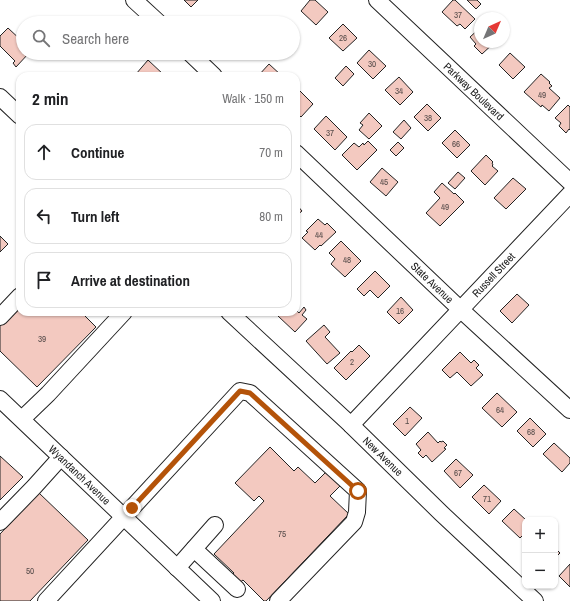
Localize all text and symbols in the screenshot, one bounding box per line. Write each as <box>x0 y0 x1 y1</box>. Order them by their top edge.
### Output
house number: 37 <box>454 9 462 21</box>
north arrow <box>474 12 510 48</box>
search box <box>16 16 300 60</box>
icon: search <box>30 27 52 49</box>
text: Search here <box>62 28 129 49</box>
house number: 26 <box>339 32 347 44</box>
house number: 30 <box>368 58 376 70</box>
street label: Parkway Boulevard <box>441 59 507 123</box>
house number: 34 <box>395 85 403 97</box>
text: 2 min <box>32 87 68 110</box>
house number: 49 <box>538 89 546 101</box>
text: Walk · 150 m <box>222 90 284 107</box>
house number: 38 <box>424 112 432 124</box>
house number: 37 <box>326 127 334 139</box>
house number: 66 <box>452 138 460 150</box>
icon: ahead <box>33 141 55 163</box>
text: Continue <box>71 142 124 163</box>
text: 70 m <box>259 144 283 161</box>
house number: 45 <box>380 176 388 188</box>
house number: 49 <box>441 201 449 213</box>
icon: left <box>33 205 55 227</box>
text: Turn left <box>71 206 119 227</box>
text: 80 m <box>259 208 283 225</box>
house number: 44 <box>315 229 323 241</box>
street label: Russell Street <box>469 249 518 300</box>
house number: 48 <box>343 254 351 266</box>
street label: State Avenue <box>408 259 456 306</box>
icon: arrive <box>33 269 55 291</box>
text: Arrive at destination <box>71 270 190 291</box>
house number: 16 <box>396 305 404 317</box>
house number: 39 <box>38 333 46 345</box>
house number: 2 <box>350 356 354 368</box>
house number: 64 <box>496 404 504 416</box>
house number: 1 <box>405 415 409 427</box>
house number: 68 <box>527 426 535 438</box>
street label: New Avenue <box>360 434 406 479</box>
street label: Wyandanch Avenue <box>46 442 113 508</box>
house number: 67 <box>454 467 462 479</box>
route start <box>349 482 367 500</box>
house number: 71 <box>483 493 491 505</box>
route end <box>123 499 141 517</box>
map controls <box>522 517 558 589</box>
button: + <box>522 517 558 553</box>
house number: 75 <box>278 528 286 540</box>
button: − <box>522 553 558 589</box>
house number: 50 <box>26 565 34 577</box>

